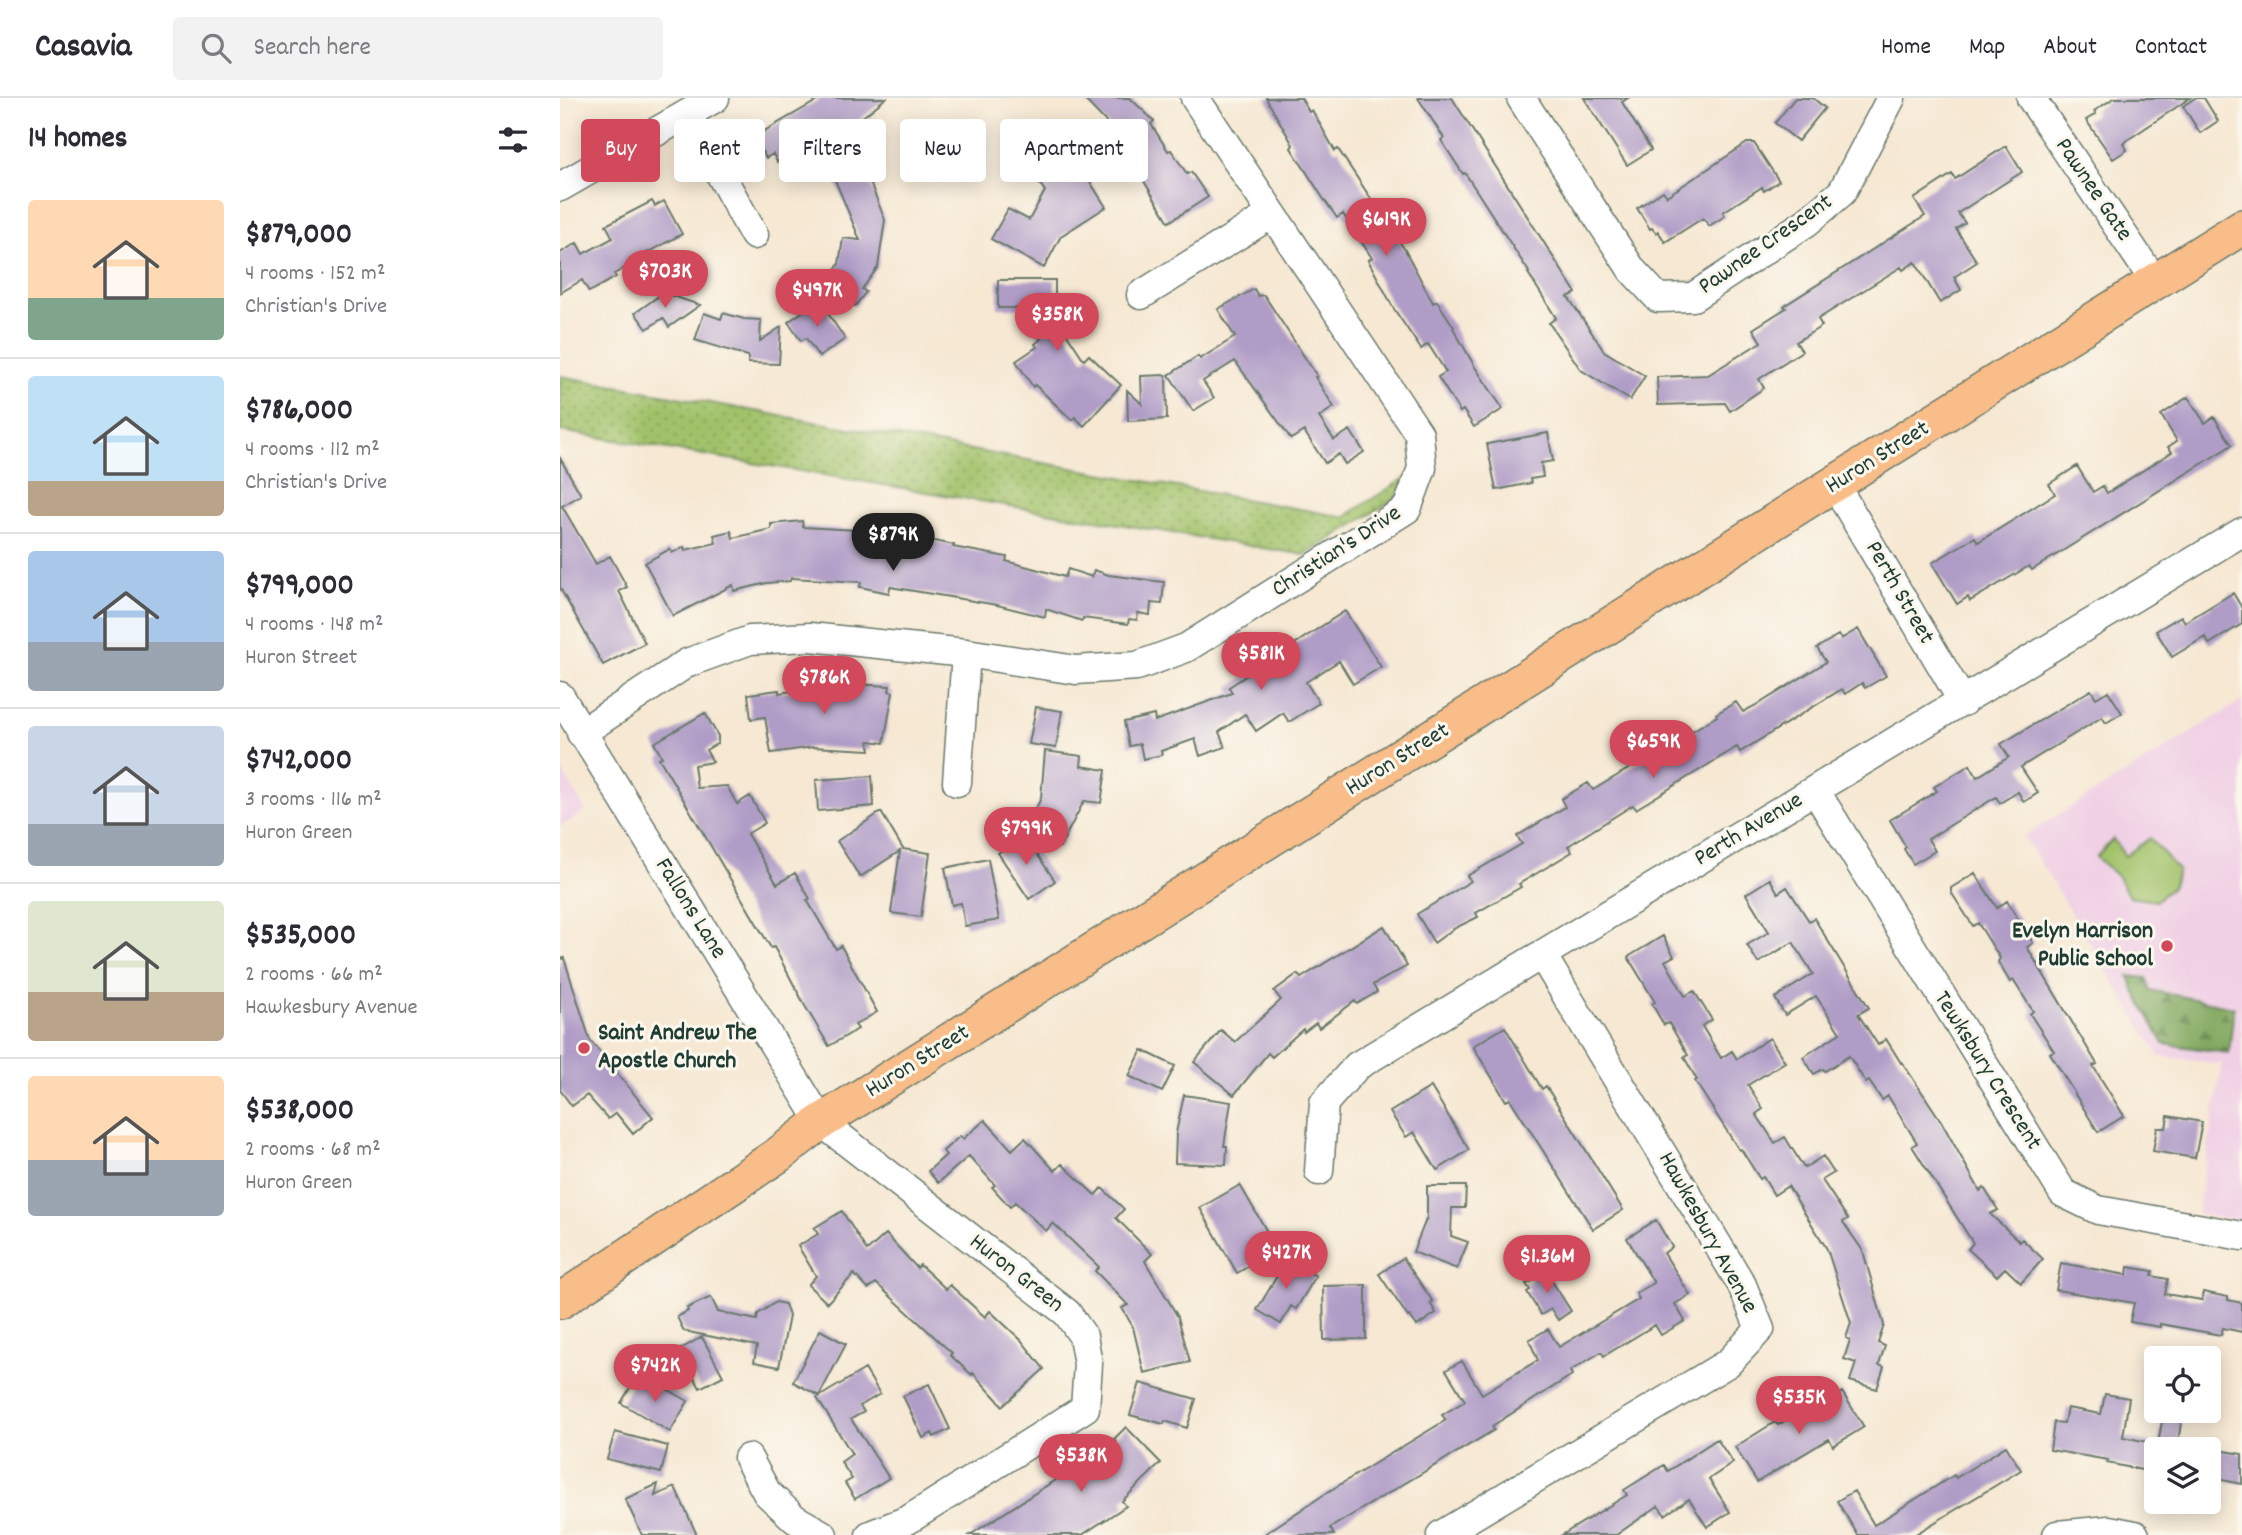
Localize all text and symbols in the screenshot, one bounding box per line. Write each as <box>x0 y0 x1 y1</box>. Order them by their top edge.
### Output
search box <box>173 17 663 80</box>
text: Casavia <box>35 25 131 72</box>
icon: search <box>197 29 235 67</box>
text: Search here <box>253 30 371 67</box>
text: Home <box>1881 31 1931 65</box>
text: Map <box>1969 31 2005 65</box>
text: About <box>2043 31 2097 65</box>
text: Contact <box>2135 31 2207 65</box>
text: 14 homes <box>28 119 127 162</box>
chip: Buy <box>581 119 660 182</box>
chip: Rent <box>674 119 765 182</box>
chip: Filters <box>779 119 886 182</box>
chip: New <box>900 119 986 182</box>
chip: Apartment <box>1000 119 1148 182</box>
icon: filters <box>494 121 532 159</box>
street label: Pawnee Gate <box>2046 132 2140 248</box>
street label: Pawnee Crescent <box>1692 186 1840 304</box>
pin: $619K <box>1337 198 1435 258</box>
text: $619K <box>1361 204 1411 237</box>
text: $879,000 <box>245 215 352 258</box>
icon: home <box>84 228 168 312</box>
pin: $703K <box>616 250 714 310</box>
text: $703K <box>638 256 692 289</box>
text: 4 rooms · 152 m² <box>245 258 385 291</box>
pin: $497K <box>768 270 866 329</box>
text: $497K <box>791 275 843 308</box>
text: Christian's Drive <box>245 291 387 324</box>
pin: $358K <box>1008 294 1106 353</box>
text: $358K <box>1031 299 1083 332</box>
text: $786,000 <box>245 391 353 434</box>
icon: home <box>84 404 168 488</box>
street label: Huron Street <box>1819 412 1937 503</box>
text: 4 rooms · 112 m² <box>245 434 380 467</box>
text: Christian's Drive <box>245 467 387 500</box>
street label: Christian's Drive <box>1266 497 1408 607</box>
pin: $879K <box>844 514 942 573</box>
text: $879K <box>868 519 918 552</box>
street label: Perth Street <box>1856 535 1942 651</box>
text: $799,000 <box>245 566 354 609</box>
icon: home <box>84 579 168 663</box>
text: 4 rooms · 148 m² <box>245 609 383 642</box>
pin: $581K <box>1212 632 1310 692</box>
text: $581K <box>1237 638 1285 671</box>
text: Huron Street <box>245 642 357 675</box>
pin: $786K <box>775 656 873 716</box>
text: $786K <box>798 662 850 695</box>
street label: Huron Street <box>1339 714 1457 805</box>
pin: $659K <box>1604 720 1702 780</box>
text: $659K <box>1626 726 1680 759</box>
text: $742,000 <box>245 741 352 784</box>
icon: home <box>84 754 168 838</box>
text: 3 rooms · 116 m² <box>245 784 382 817</box>
street label: Perth Avenue <box>1688 784 1810 876</box>
pin: $799K <box>977 808 1075 867</box>
text: $799K <box>1000 813 1052 846</box>
text: Huron Green <box>245 817 352 850</box>
street label: Fallons Lane <box>646 852 734 966</box>
place label: Evelyn Harrison Public School <box>2012 915 2153 977</box>
text: $535,000 <box>245 916 356 959</box>
icon: home <box>84 929 168 1013</box>
marker: Evelyn Harrison Public School <box>2159 938 2175 954</box>
text: 2 rooms · 66 m² <box>245 959 383 992</box>
street label: Tewksbury Crescent <box>1924 985 2050 1157</box>
text: Hawkesbury Avenue <box>245 992 418 1025</box>
street label: Huron Street <box>859 1016 977 1107</box>
place label: Saint Andrew The Apostle Church <box>598 1017 757 1079</box>
marker: Saint Andrew The Apostle Church <box>576 1040 592 1056</box>
text: $538,000 <box>245 1091 354 1134</box>
icon: home <box>84 1104 168 1188</box>
text: 2 rooms · 68 m² <box>245 1134 381 1167</box>
street label: Hawkesbury Avenue <box>1648 1146 1766 1320</box>
text: Huron Green <box>245 1167 352 1200</box>
street label: Huron Green <box>961 1226 1071 1322</box>
pin: $427K <box>1237 1232 1335 1291</box>
pin: $1.36M <box>1490 1236 1604 1295</box>
text: $427K <box>1261 1237 1311 1270</box>
text: $1.36M <box>1519 1241 1575 1274</box>
pin: $742K <box>606 1344 704 1404</box>
map controls <box>2144 1346 2221 1514</box>
button: locate <box>2144 1346 2221 1423</box>
text: $742K <box>630 1350 680 1383</box>
pin: $535K <box>1750 1376 1848 1436</box>
text: $535K <box>1772 1382 1826 1415</box>
pin: $538K <box>1032 1434 1130 1494</box>
button: layers <box>2144 1437 2221 1514</box>
text: $538K <box>1055 1440 1107 1473</box>

